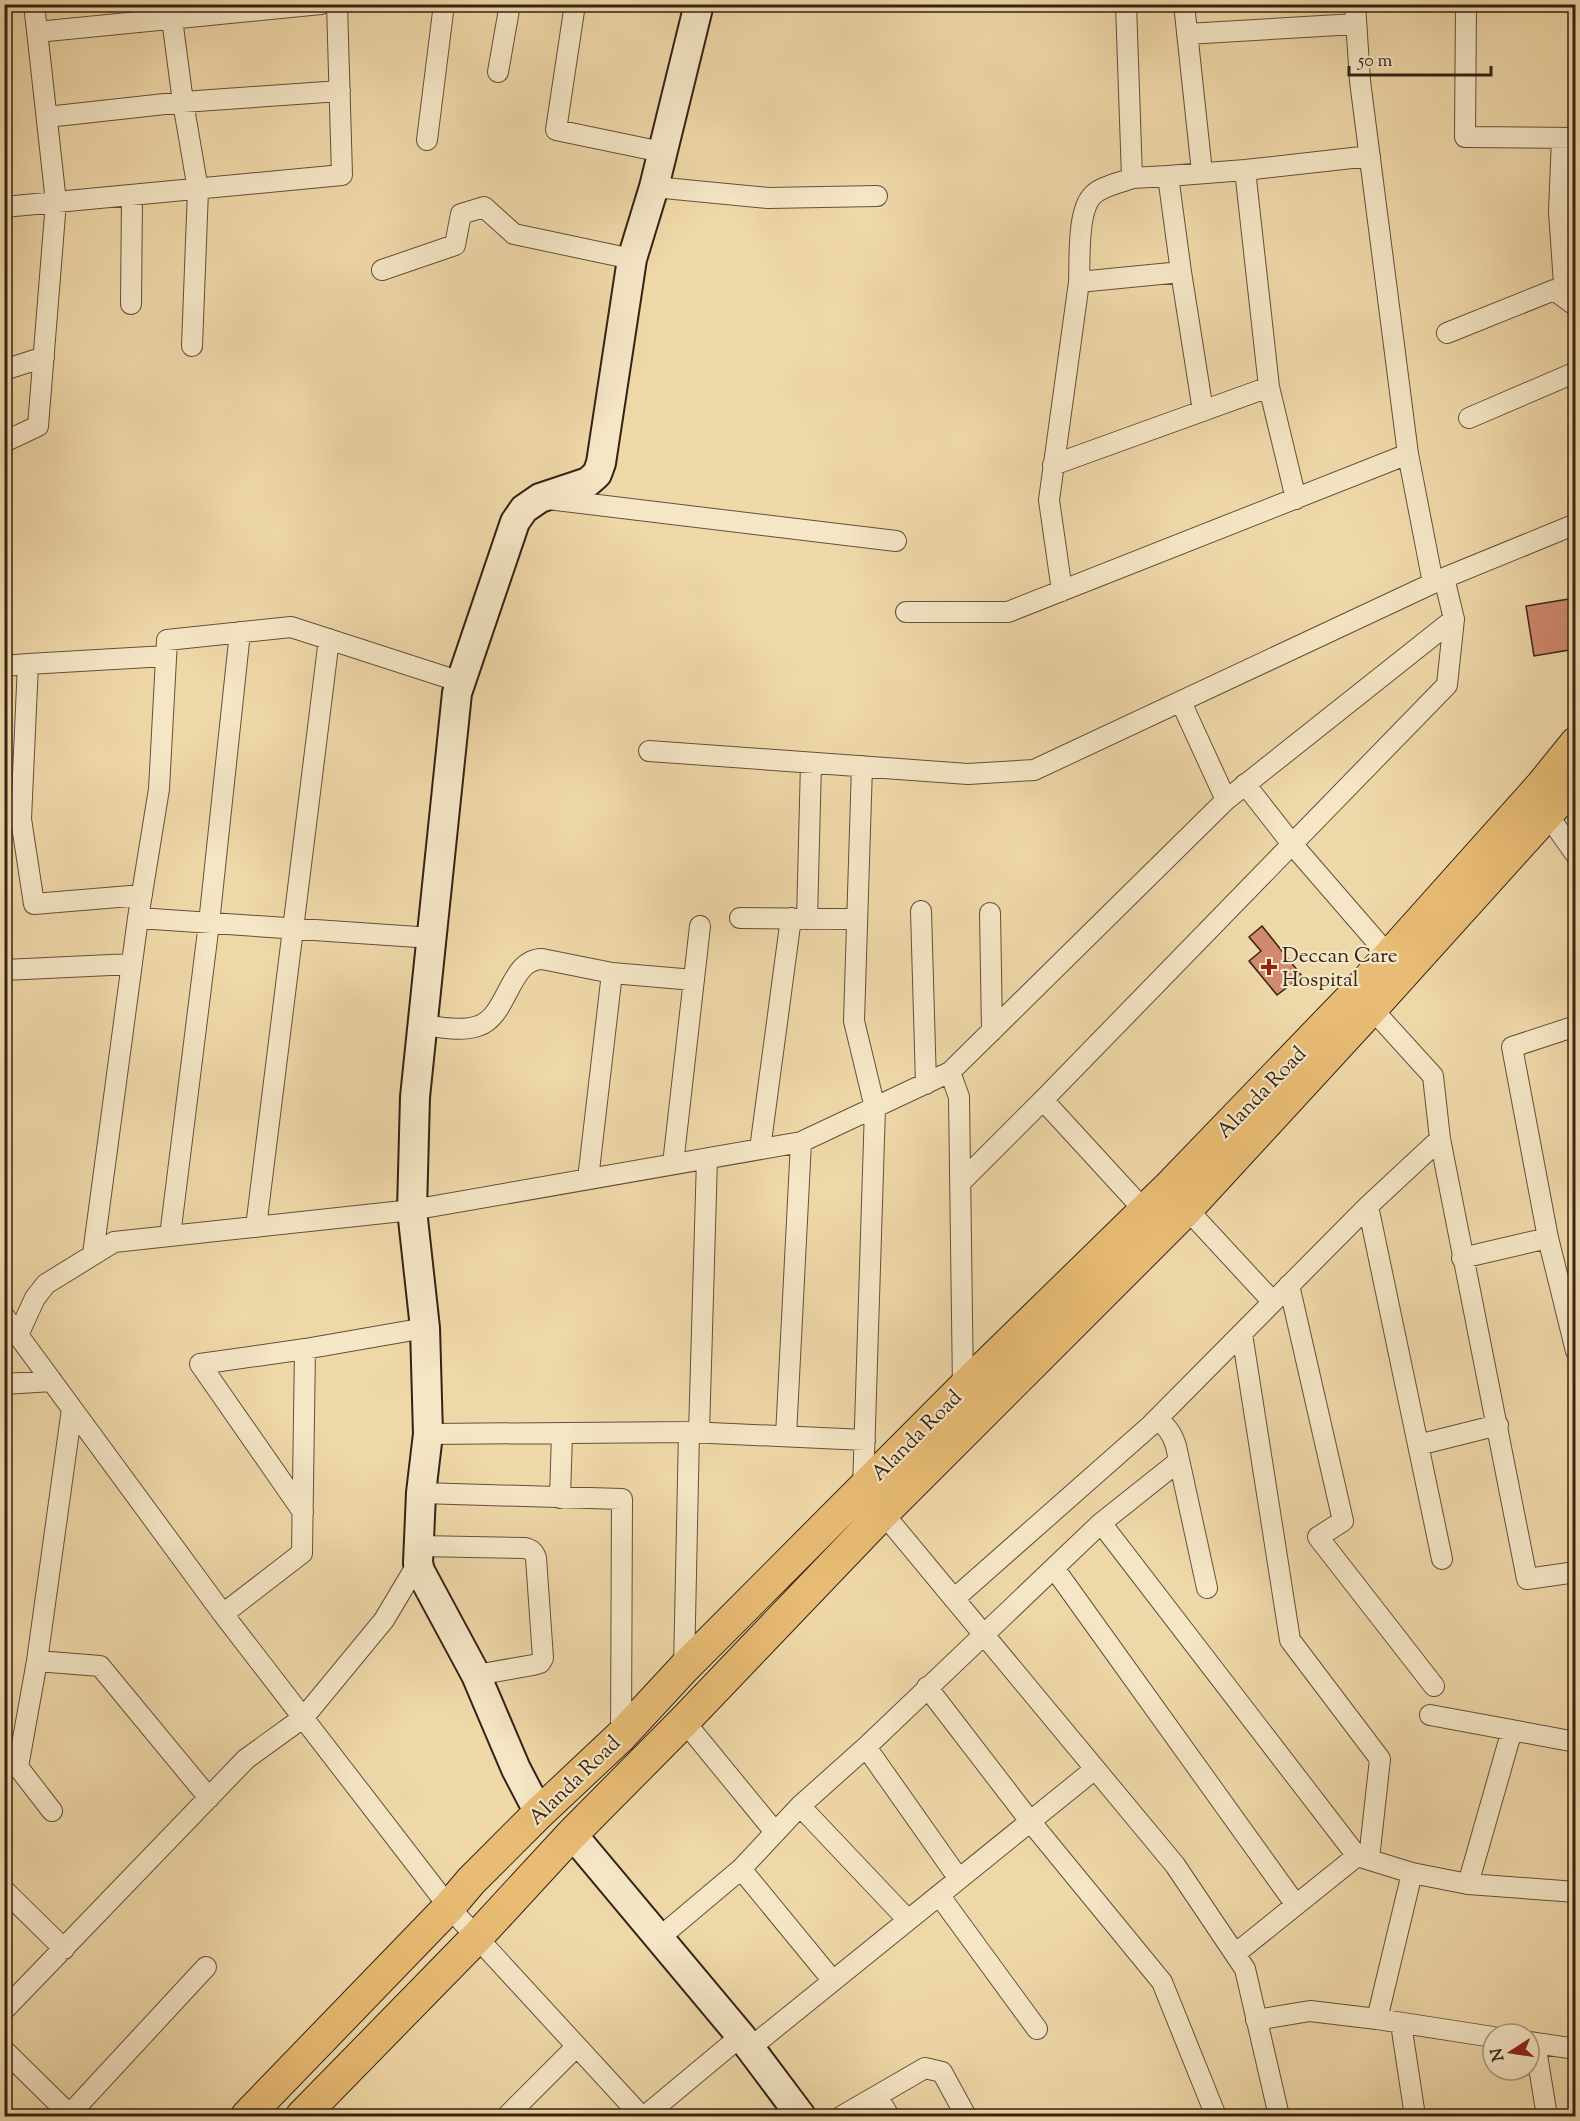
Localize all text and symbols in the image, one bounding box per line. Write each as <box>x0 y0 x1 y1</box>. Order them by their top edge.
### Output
scale bar <box>1349 39 1492 77</box>
text: 50 m <box>1357 49 1393 75</box>
place label: Deccan Care Hospital <box>1282 942 1398 996</box>
marker: Deccan Care Hospital <box>1260 958 1278 976</box>
street label: Alanda Road <box>1211 1040 1314 1146</box>
street label: Alanda Road <box>865 1384 970 1489</box>
street label: Alanda Road <box>523 1730 628 1833</box>
north arrow <box>1481 2022 1541 2082</box>
text: N <box>1486 2046 1511 2063</box>

